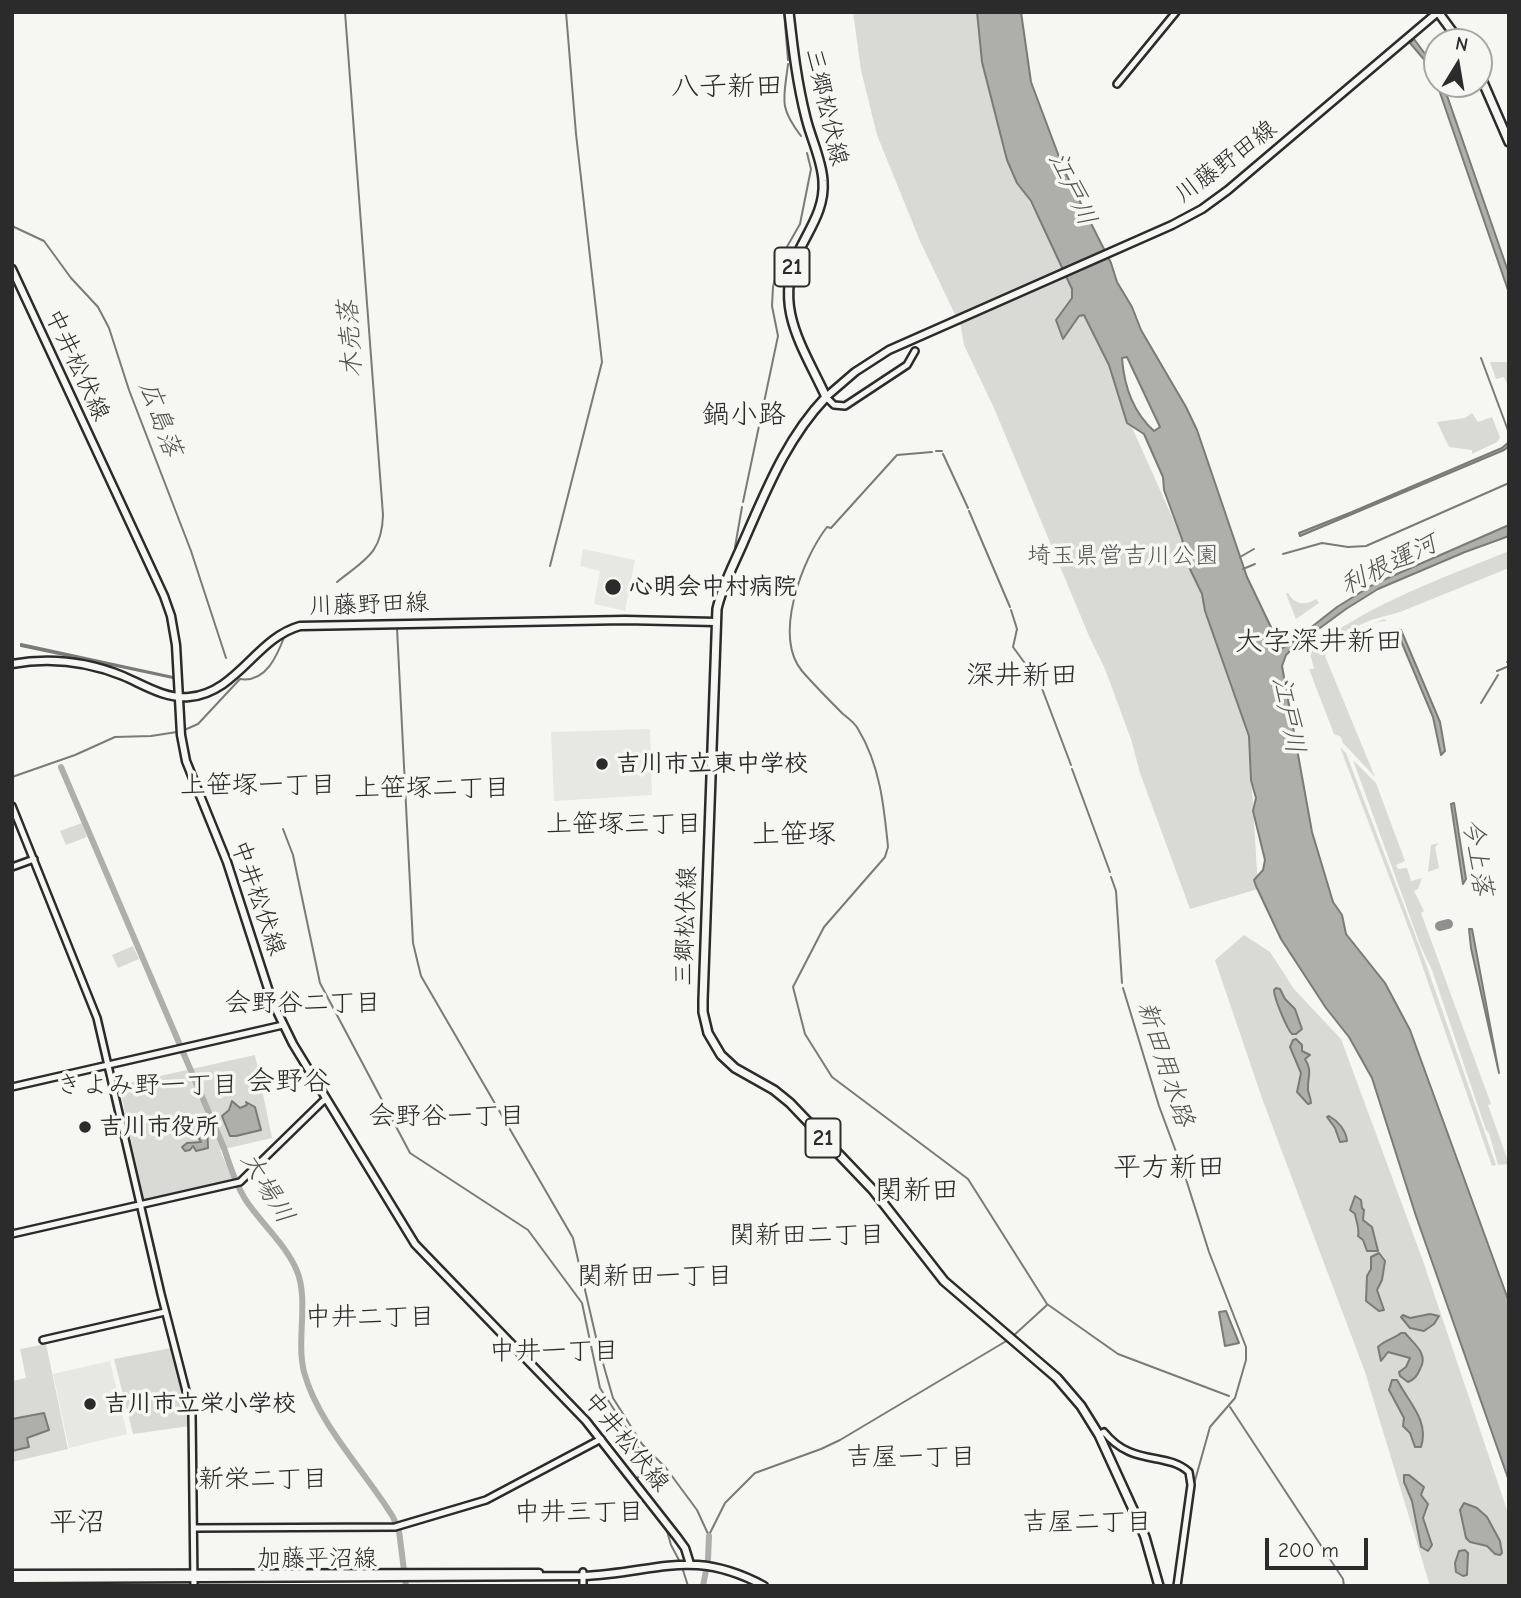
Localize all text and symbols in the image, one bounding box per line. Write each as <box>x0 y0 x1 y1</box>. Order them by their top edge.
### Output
north arrow <box>1423 28 1493 98</box>
text: N <box>1453 32 1470 56</box>
street label: 三郷松伏線 <box>798 45 854 169</box>
district label: 八子新田 <box>671 70 783 104</box>
street label: 川藤野田線 <box>1169 114 1283 210</box>
water label: 江戸川 <box>1041 147 1103 231</box>
road number: 21 <box>774 248 810 286</box>
water label: 木売落 <box>333 299 369 379</box>
street label: 中井松伏線 <box>39 305 115 425</box>
water label: 広島落 <box>132 377 188 461</box>
district label: 鍋小路 <box>702 398 786 432</box>
water label: 利根運河 <box>1335 528 1443 602</box>
park label: 埼玉県営吉川公園 <box>1027 542 1219 570</box>
place label: 心明会中村病院 <box>629 573 797 601</box>
marker: 心明会中村病院 <box>603 577 623 597</box>
street label: 川藤野田線 <box>309 589 429 621</box>
district label: 大字深井新田 <box>1235 625 1403 659</box>
district label: 深井新田 <box>966 659 1078 693</box>
water label: 江戸川 <box>1265 674 1311 756</box>
place label: 吉川市立東中学校 <box>616 750 808 778</box>
marker: 吉川市立東中学校 <box>594 756 610 772</box>
district label: 上笹塚一丁目 <box>180 770 336 802</box>
district label: 上笹塚二丁目 <box>354 773 510 805</box>
district label: 上笹塚三丁目 <box>546 809 702 841</box>
water label: 今上落 <box>1455 816 1499 898</box>
district label: 上笹塚 <box>752 818 836 852</box>
street label: 中井松伏線 <box>225 837 291 959</box>
street label: 三郷松伏線 <box>670 866 702 986</box>
district label: 会野谷二丁目 <box>225 988 381 1020</box>
water label: 新田用水路 <box>1130 997 1200 1131</box>
district label: 会野谷 <box>247 1065 331 1099</box>
district label: きよみ野一丁目 <box>56 1070 238 1102</box>
district label: 会野谷一丁目 <box>369 1101 525 1133</box>
place label: 吉川市役所 <box>99 1113 219 1141</box>
marker: 吉川市役所 <box>77 1119 93 1135</box>
road number: 21 <box>806 1119 840 1158</box>
water label: 大場川 <box>234 1147 300 1229</box>
district label: 平方新田 <box>1113 1151 1225 1185</box>
district label: 関新田 <box>875 1174 959 1208</box>
district label: 関新田二丁目 <box>729 1220 885 1252</box>
district label: 関新田一丁目 <box>577 1261 733 1293</box>
district label: 中井二丁目 <box>305 1302 435 1334</box>
district label: 中井一丁目 <box>489 1336 619 1368</box>
street label: 中井松伏線 <box>577 1386 675 1498</box>
place label: 吉川市立栄小学校 <box>104 1390 296 1418</box>
marker: 吉川市立栄小学校 <box>82 1396 98 1412</box>
district label: 吉屋一丁目 <box>846 1442 976 1474</box>
district label: 新栄二丁目 <box>198 1464 328 1496</box>
district label: 中井三丁目 <box>514 1497 644 1529</box>
district label: 平沼 <box>49 1506 105 1540</box>
district label: 吉屋二丁目 <box>1022 1507 1152 1539</box>
scale bar <box>1269 1524 1372 1568</box>
text: 200 m <box>1278 1538 1339 1562</box>
street label: 加藤平沼線 <box>257 1545 377 1573</box>

